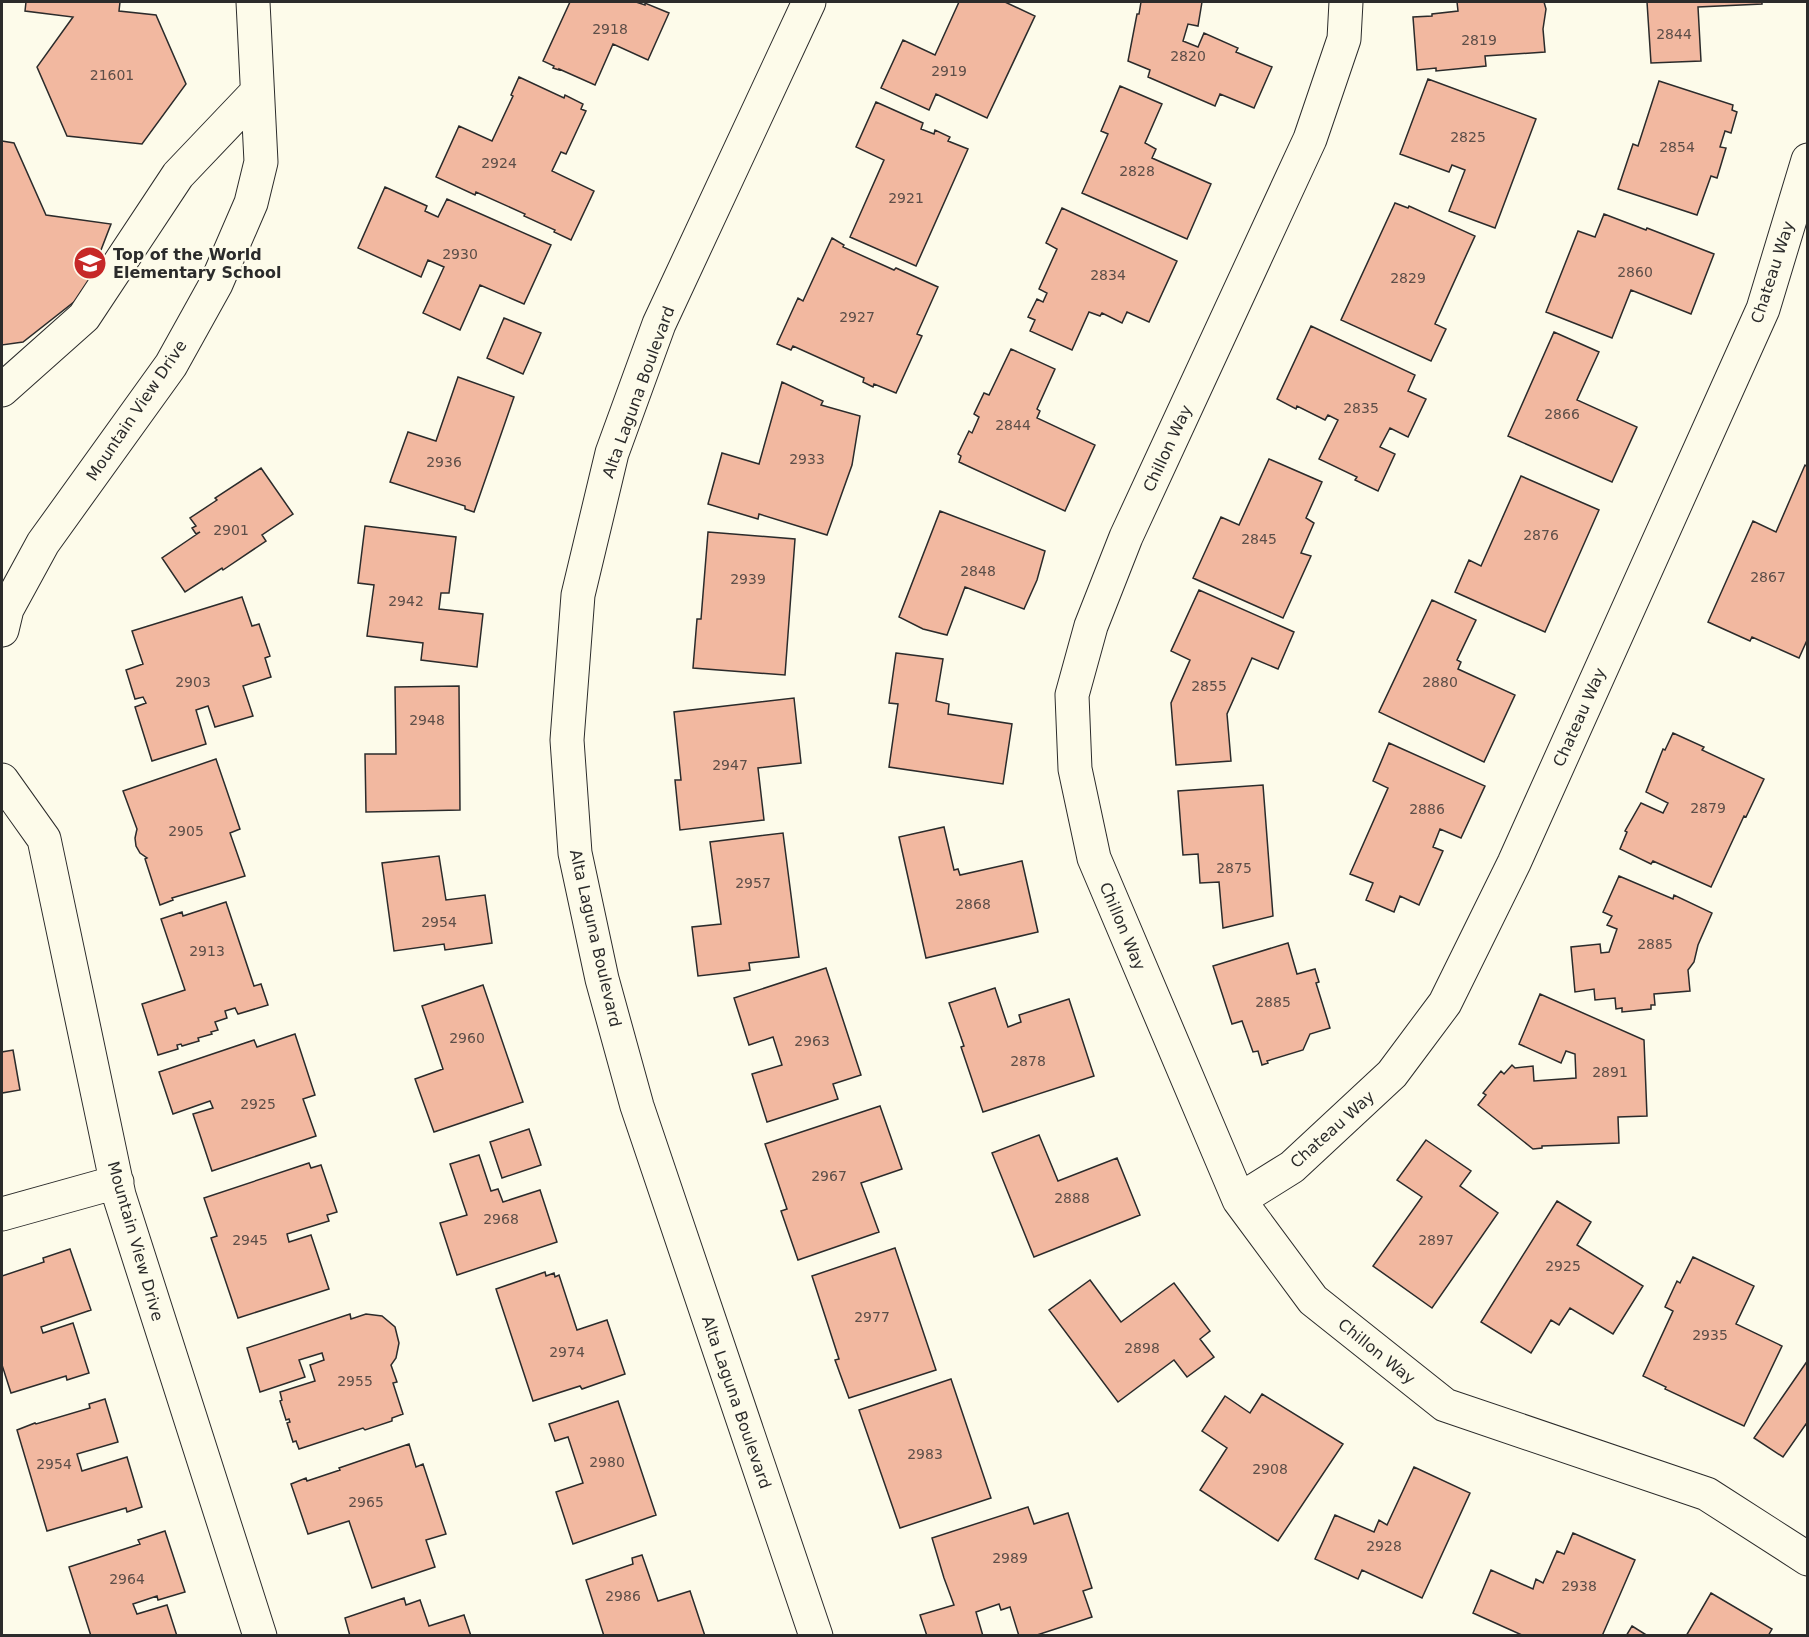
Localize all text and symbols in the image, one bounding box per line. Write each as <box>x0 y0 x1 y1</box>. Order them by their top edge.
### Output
house number: 2918 <box>592 21 628 37</box>
house number: 2844 <box>1656 26 1692 42</box>
house number: 2819 <box>1461 32 1497 48</box>
house number: 2820 <box>1170 48 1206 64</box>
house number: 2919 <box>931 63 967 79</box>
house number: 21601 <box>90 67 134 83</box>
house number: 2825 <box>1450 129 1486 145</box>
house number: 2854 <box>1659 139 1695 155</box>
house number: 2924 <box>481 155 517 171</box>
house number: 2828 <box>1119 163 1155 179</box>
house number: 2921 <box>888 190 924 206</box>
street label: Chateau Way <box>1747 219 1798 326</box>
school or university icon: Top of the World Elementary School <box>72 245 108 281</box>
place label: Top of the World Elementary School <box>113 245 281 282</box>
house number: 2930 <box>442 246 478 262</box>
house number: 2860 <box>1617 264 1653 280</box>
house number: 2834 <box>1090 267 1126 283</box>
house number: 2829 <box>1390 270 1426 286</box>
street label: Alta Laguna Boulevard <box>598 304 678 481</box>
house number: 2927 <box>839 309 875 325</box>
street label: Mountain View Drive <box>82 336 191 484</box>
house number: 2835 <box>1343 400 1379 416</box>
street label: Chillon Way <box>1139 402 1196 495</box>
house number: 2866 <box>1544 406 1580 422</box>
house number: 2844 <box>995 417 1031 433</box>
house number: 2933 <box>789 451 825 467</box>
house number: 2936 <box>426 454 462 470</box>
house number: 2901 <box>213 522 249 538</box>
house number: 2876 <box>1523 527 1559 543</box>
house number: 2845 <box>1241 531 1277 547</box>
house number: 2848 <box>960 563 996 579</box>
house number: 2867 <box>1750 569 1786 585</box>
house number: 2939 <box>730 571 766 587</box>
house number: 2942 <box>388 593 424 609</box>
street label: Chateau Way <box>1549 665 1610 770</box>
house number: 2903 <box>175 674 211 690</box>
house number: 2880 <box>1422 674 1458 690</box>
house number: 2855 <box>1191 678 1227 694</box>
house number: 2948 <box>409 712 445 728</box>
house number: 2947 <box>712 757 748 773</box>
house number: 2879 <box>1690 800 1726 816</box>
house number: 2886 <box>1409 801 1445 817</box>
house number: 2905 <box>168 823 204 839</box>
street label: Alta Laguna Boulevard <box>566 848 625 1029</box>
house number: 2875 <box>1216 860 1252 876</box>
house number: 2957 <box>735 875 771 891</box>
street label: Chillon Way <box>1095 879 1150 973</box>
house number: 2868 <box>955 896 991 912</box>
house number: 2954 <box>421 914 457 930</box>
house number: 2885 <box>1637 936 1673 952</box>
house number: 2913 <box>189 943 225 959</box>
house number: 2885 <box>1255 994 1291 1010</box>
house number: 2960 <box>449 1030 485 1046</box>
house number: 2963 <box>794 1033 830 1049</box>
house number: 2878 <box>1010 1053 1046 1069</box>
house number: 2891 <box>1592 1064 1628 1080</box>
street label: Chateau Way <box>1286 1087 1378 1172</box>
house number: 2925 <box>240 1096 276 1112</box>
street label: Mountain View Drive <box>104 1159 167 1323</box>
house number: 2967 <box>811 1168 847 1184</box>
house number: 2888 <box>1054 1190 1090 1206</box>
house number: 2968 <box>483 1211 519 1227</box>
house number: 2945 <box>232 1232 268 1248</box>
house number: 2897 <box>1418 1232 1454 1248</box>
house number: 2925 <box>1545 1258 1581 1274</box>
house number: 2977 <box>854 1309 890 1325</box>
street label: Alta Laguna Boulevard <box>698 1313 775 1491</box>
street label: Chillon Way <box>1334 1315 1419 1388</box>
house number: 2935 <box>1692 1327 1728 1343</box>
house number: 2898 <box>1124 1340 1160 1356</box>
house number: 2974 <box>549 1344 585 1360</box>
house number: 2955 <box>337 1373 373 1389</box>
house number: 2983 <box>907 1446 943 1462</box>
house number: 2980 <box>589 1454 625 1470</box>
house number: 2954 <box>36 1456 72 1472</box>
house number: 2908 <box>1252 1461 1288 1477</box>
house number: 2965 <box>348 1494 384 1510</box>
house number: 2928 <box>1366 1538 1402 1554</box>
house number: 2989 <box>992 1550 1028 1566</box>
house number: 2964 <box>109 1571 145 1587</box>
house number: 2938 <box>1561 1578 1597 1594</box>
house number: 2986 <box>605 1588 641 1604</box>

